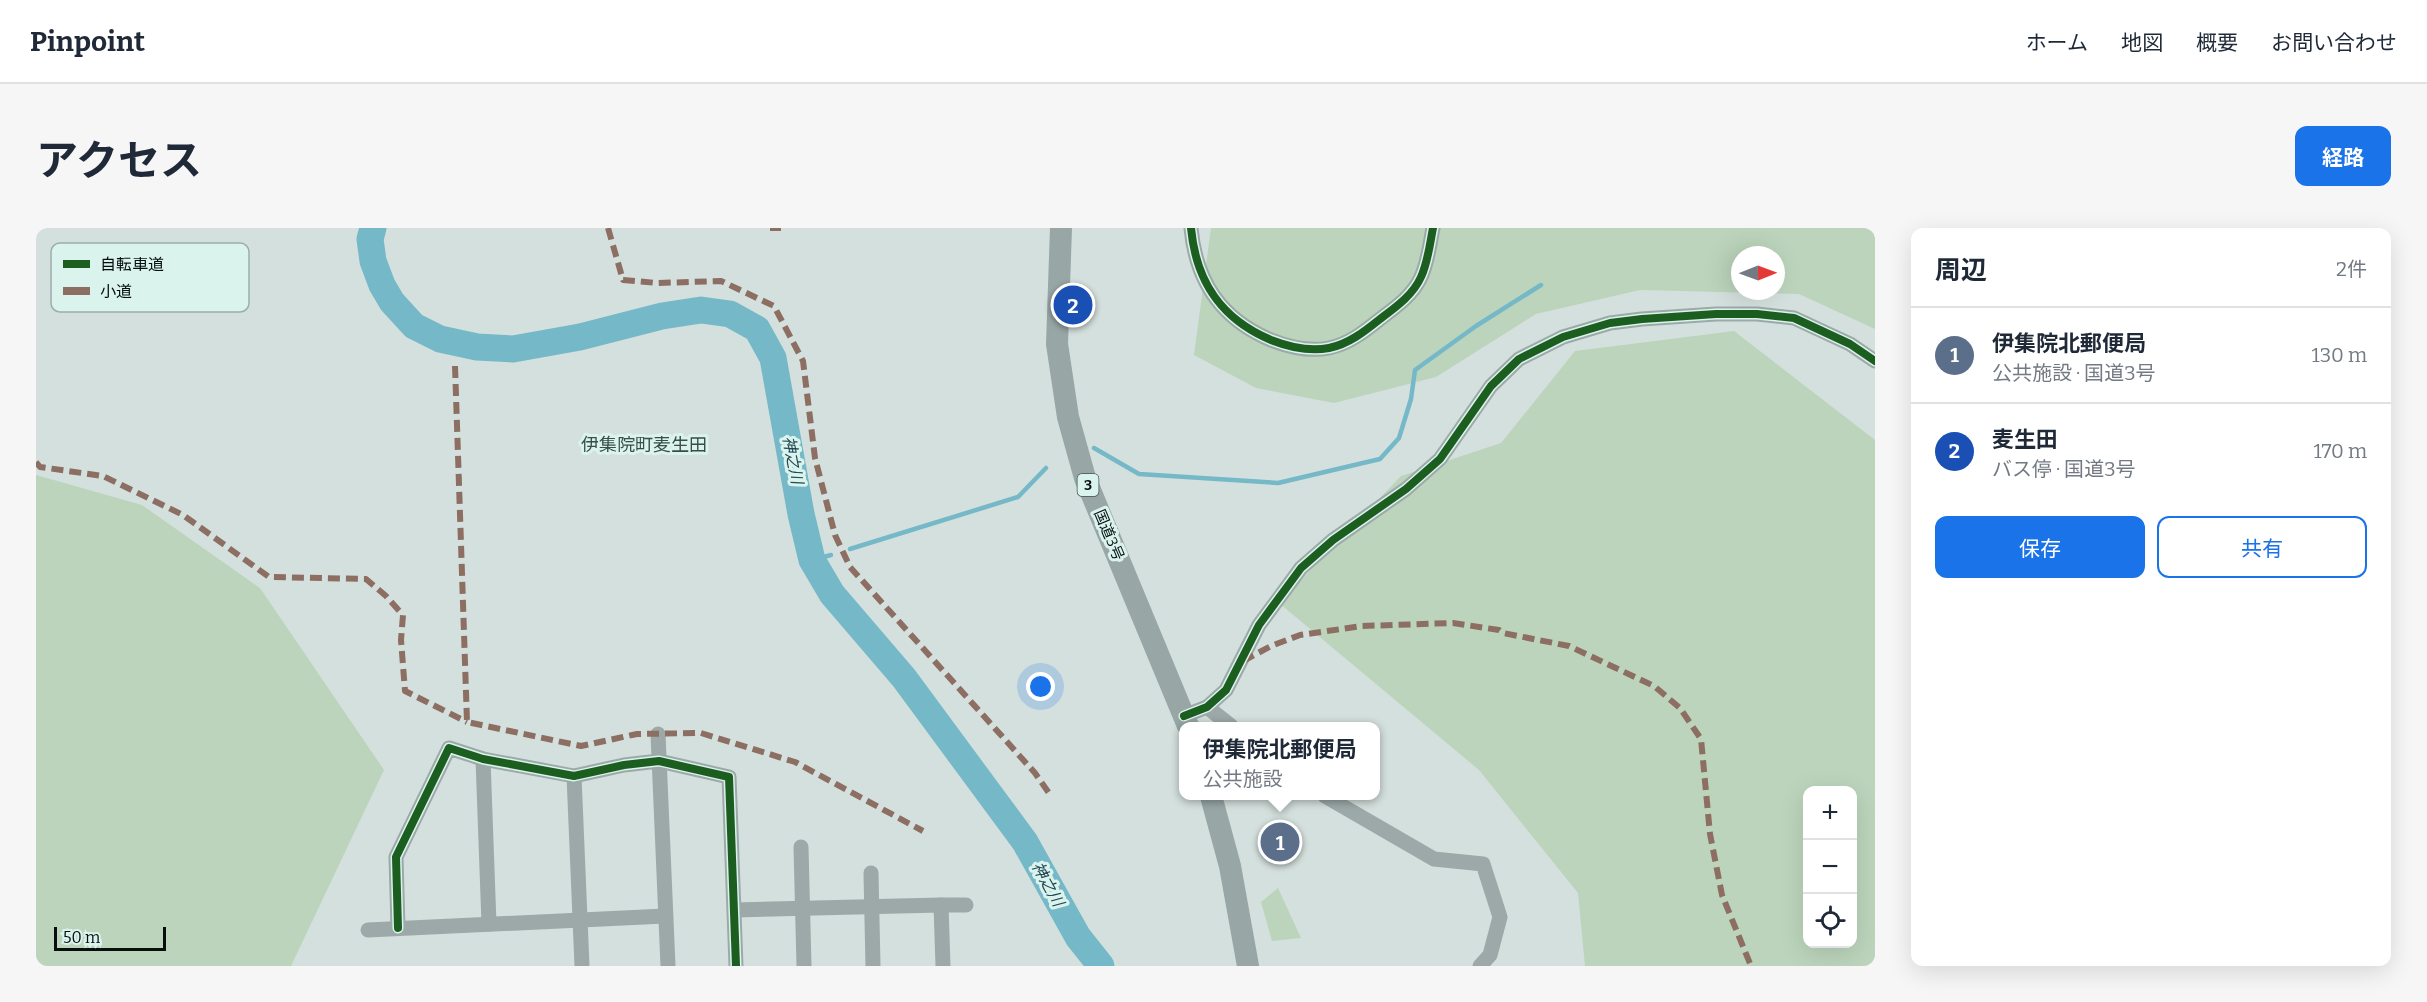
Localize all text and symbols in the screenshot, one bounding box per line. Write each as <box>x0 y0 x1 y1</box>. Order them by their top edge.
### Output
text: Pinpoint <box>30 25 145 58</box>
text: ホーム <box>2026 30 2088 56</box>
text: 地図 <box>2121 30 2163 56</box>
text: 概要 <box>2196 30 2238 56</box>
text: お問い合わせ <box>2271 30 2397 56</box>
button: 経路 <box>2295 126 2391 186</box>
text: アクセス <box>36 136 202 186</box>
legend <box>51 243 249 312</box>
north arrow <box>1731 246 1785 300</box>
text: 自転車道 <box>100 255 164 274</box>
text: 周辺 <box>1935 255 1987 286</box>
text: 2件 <box>2336 257 2367 281</box>
text: 小道 <box>100 282 132 301</box>
pin: 2 <box>1054 282 1092 328</box>
text: 伊集院北郵便局 <box>1992 330 2146 357</box>
text: 1 <box>1950 343 1959 367</box>
text: 130 m <box>2312 343 2367 367</box>
text: 公共施設 · 国道3号 <box>1992 361 2156 385</box>
text: 麦生田 <box>1992 426 2058 453</box>
district label: 伊集院町麦生田 <box>581 434 707 456</box>
water label: 神之川 <box>779 435 807 487</box>
text: 2 <box>1949 439 1960 463</box>
text: 170 m <box>2314 439 2367 463</box>
text: バス停 · 国道3号 <box>1992 457 2136 481</box>
road number: 3 <box>1078 474 1098 496</box>
street label: 国道3号 <box>1090 507 1128 563</box>
button: 保存 <box>1935 516 2145 578</box>
button: 共有 <box>2157 516 2367 578</box>
your location <box>1026 672 1055 701</box>
popup <box>1179 722 1380 800</box>
text: 伊集院北郵便局 <box>1202 736 1357 763</box>
text: 公共施設 <box>1202 767 1282 791</box>
map controls <box>1803 786 1857 948</box>
button: + <box>1803 786 1857 840</box>
pin: 1 <box>1260 820 1300 864</box>
button: − <box>1803 840 1857 894</box>
water label: 神之川 <box>1028 858 1069 911</box>
button: locate <box>1803 894 1857 948</box>
scale bar <box>54 924 166 952</box>
text: 50 m <box>63 928 100 947</box>

